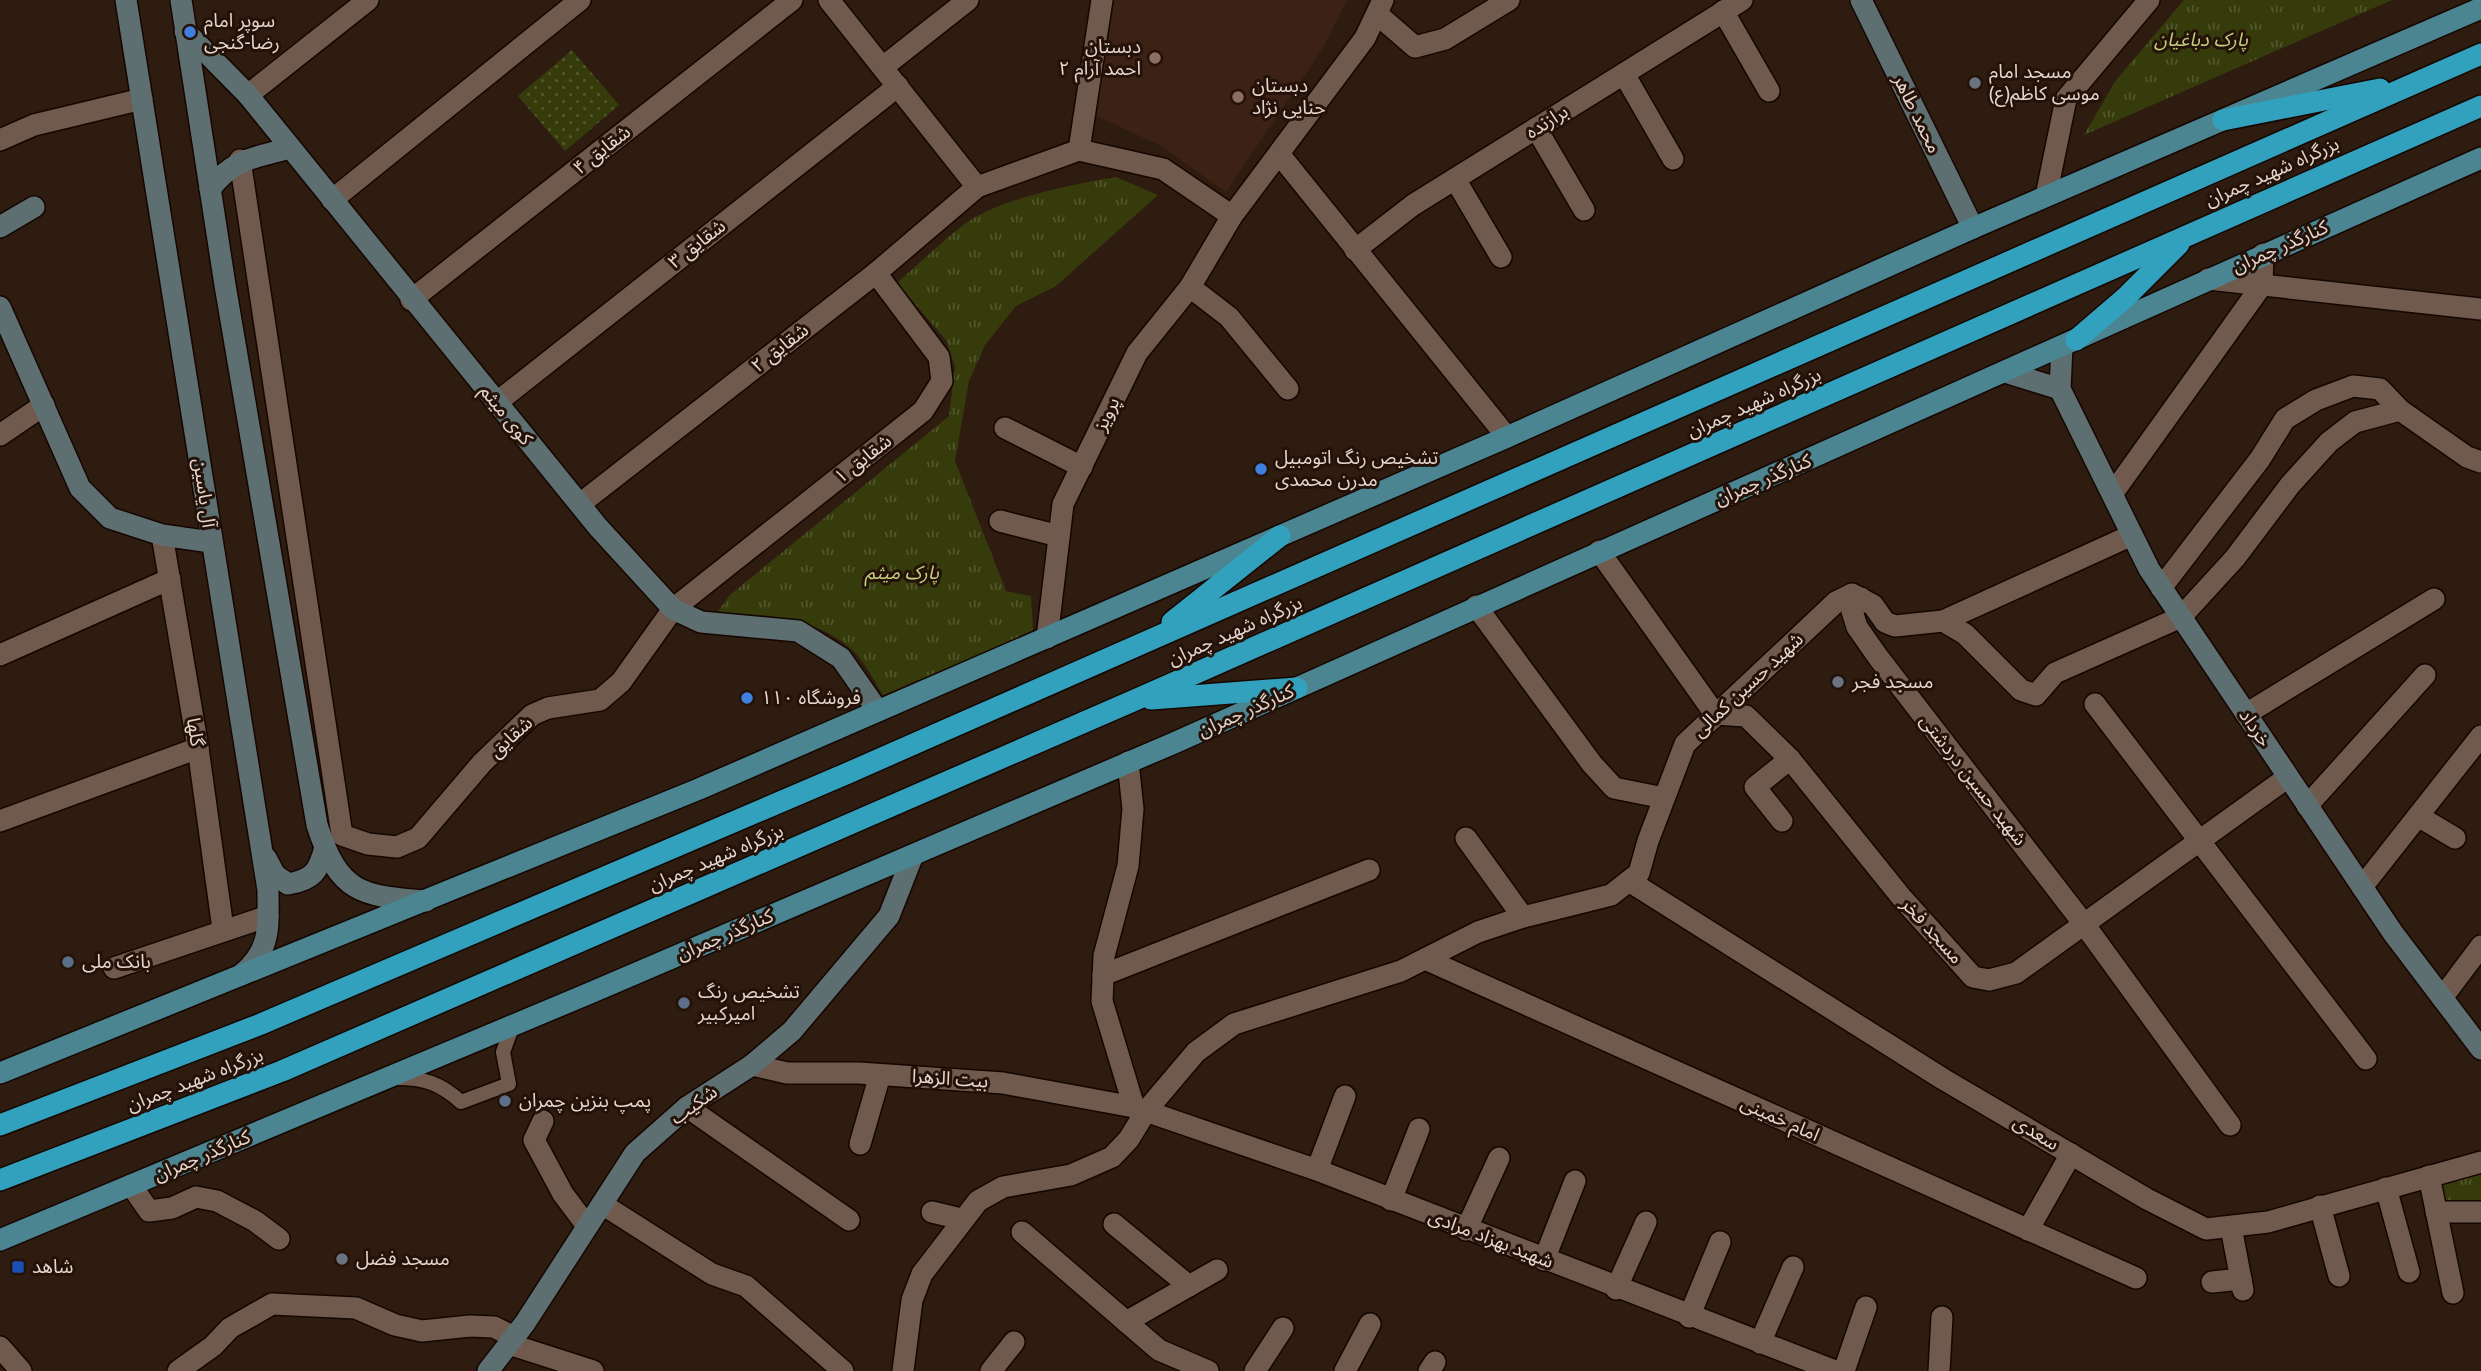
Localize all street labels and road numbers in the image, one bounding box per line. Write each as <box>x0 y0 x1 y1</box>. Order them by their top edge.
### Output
street label: محمد طاهر <box>1880 66 1954 161</box>
street label: برازنده <box>1517 93 1577 151</box>
street label: شقایق ۴ <box>563 114 641 186</box>
street label: بزرگراه شهید چمران <box>2198 124 2346 220</box>
street label: کنارگذر چمران <box>2225 207 2336 286</box>
street label: شقایق ۳ <box>658 208 736 280</box>
street label: شقایق ۲ <box>741 312 819 384</box>
street label: بزرگراه شهید چمران <box>1680 355 1828 451</box>
street label: کوی میثم <box>468 375 545 456</box>
street label: پرویز <box>1081 390 1133 439</box>
street label: شقایق ۱ <box>824 423 902 495</box>
street label: کنارگذر چمران <box>1708 441 1819 518</box>
street label: آل یاسین <box>179 456 229 532</box>
street label: بزرگراه شهید چمران <box>1161 583 1309 679</box>
street label: شهید حسین کمالی <box>1682 622 1814 748</box>
street label: کنارگذر چمران <box>1191 671 1302 750</box>
street label: خرداد <box>2227 700 2283 756</box>
street label: شهید حسین دردشتی <box>1908 704 2038 856</box>
street label: شقایق <box>479 705 543 769</box>
street label: گلها <box>173 715 217 750</box>
street label: بزرگراه شهید چمران <box>642 811 790 905</box>
street label: مسجد فخر <box>1889 887 1974 975</box>
street label: کنارگذر چمران <box>670 896 781 973</box>
street label: بزرگراه شهید چمران <box>120 1035 270 1125</box>
street label: بیت الزهرا <box>910 1056 990 1102</box>
street label: شکیب <box>661 1073 727 1137</box>
street label: امام خمینی <box>1734 1084 1826 1154</box>
street label: سعدی <box>2005 1103 2067 1163</box>
street label: کنارگذر چمران <box>147 1117 258 1194</box>
street label: شهید بهزاد مرادی <box>1422 1197 1560 1281</box>

